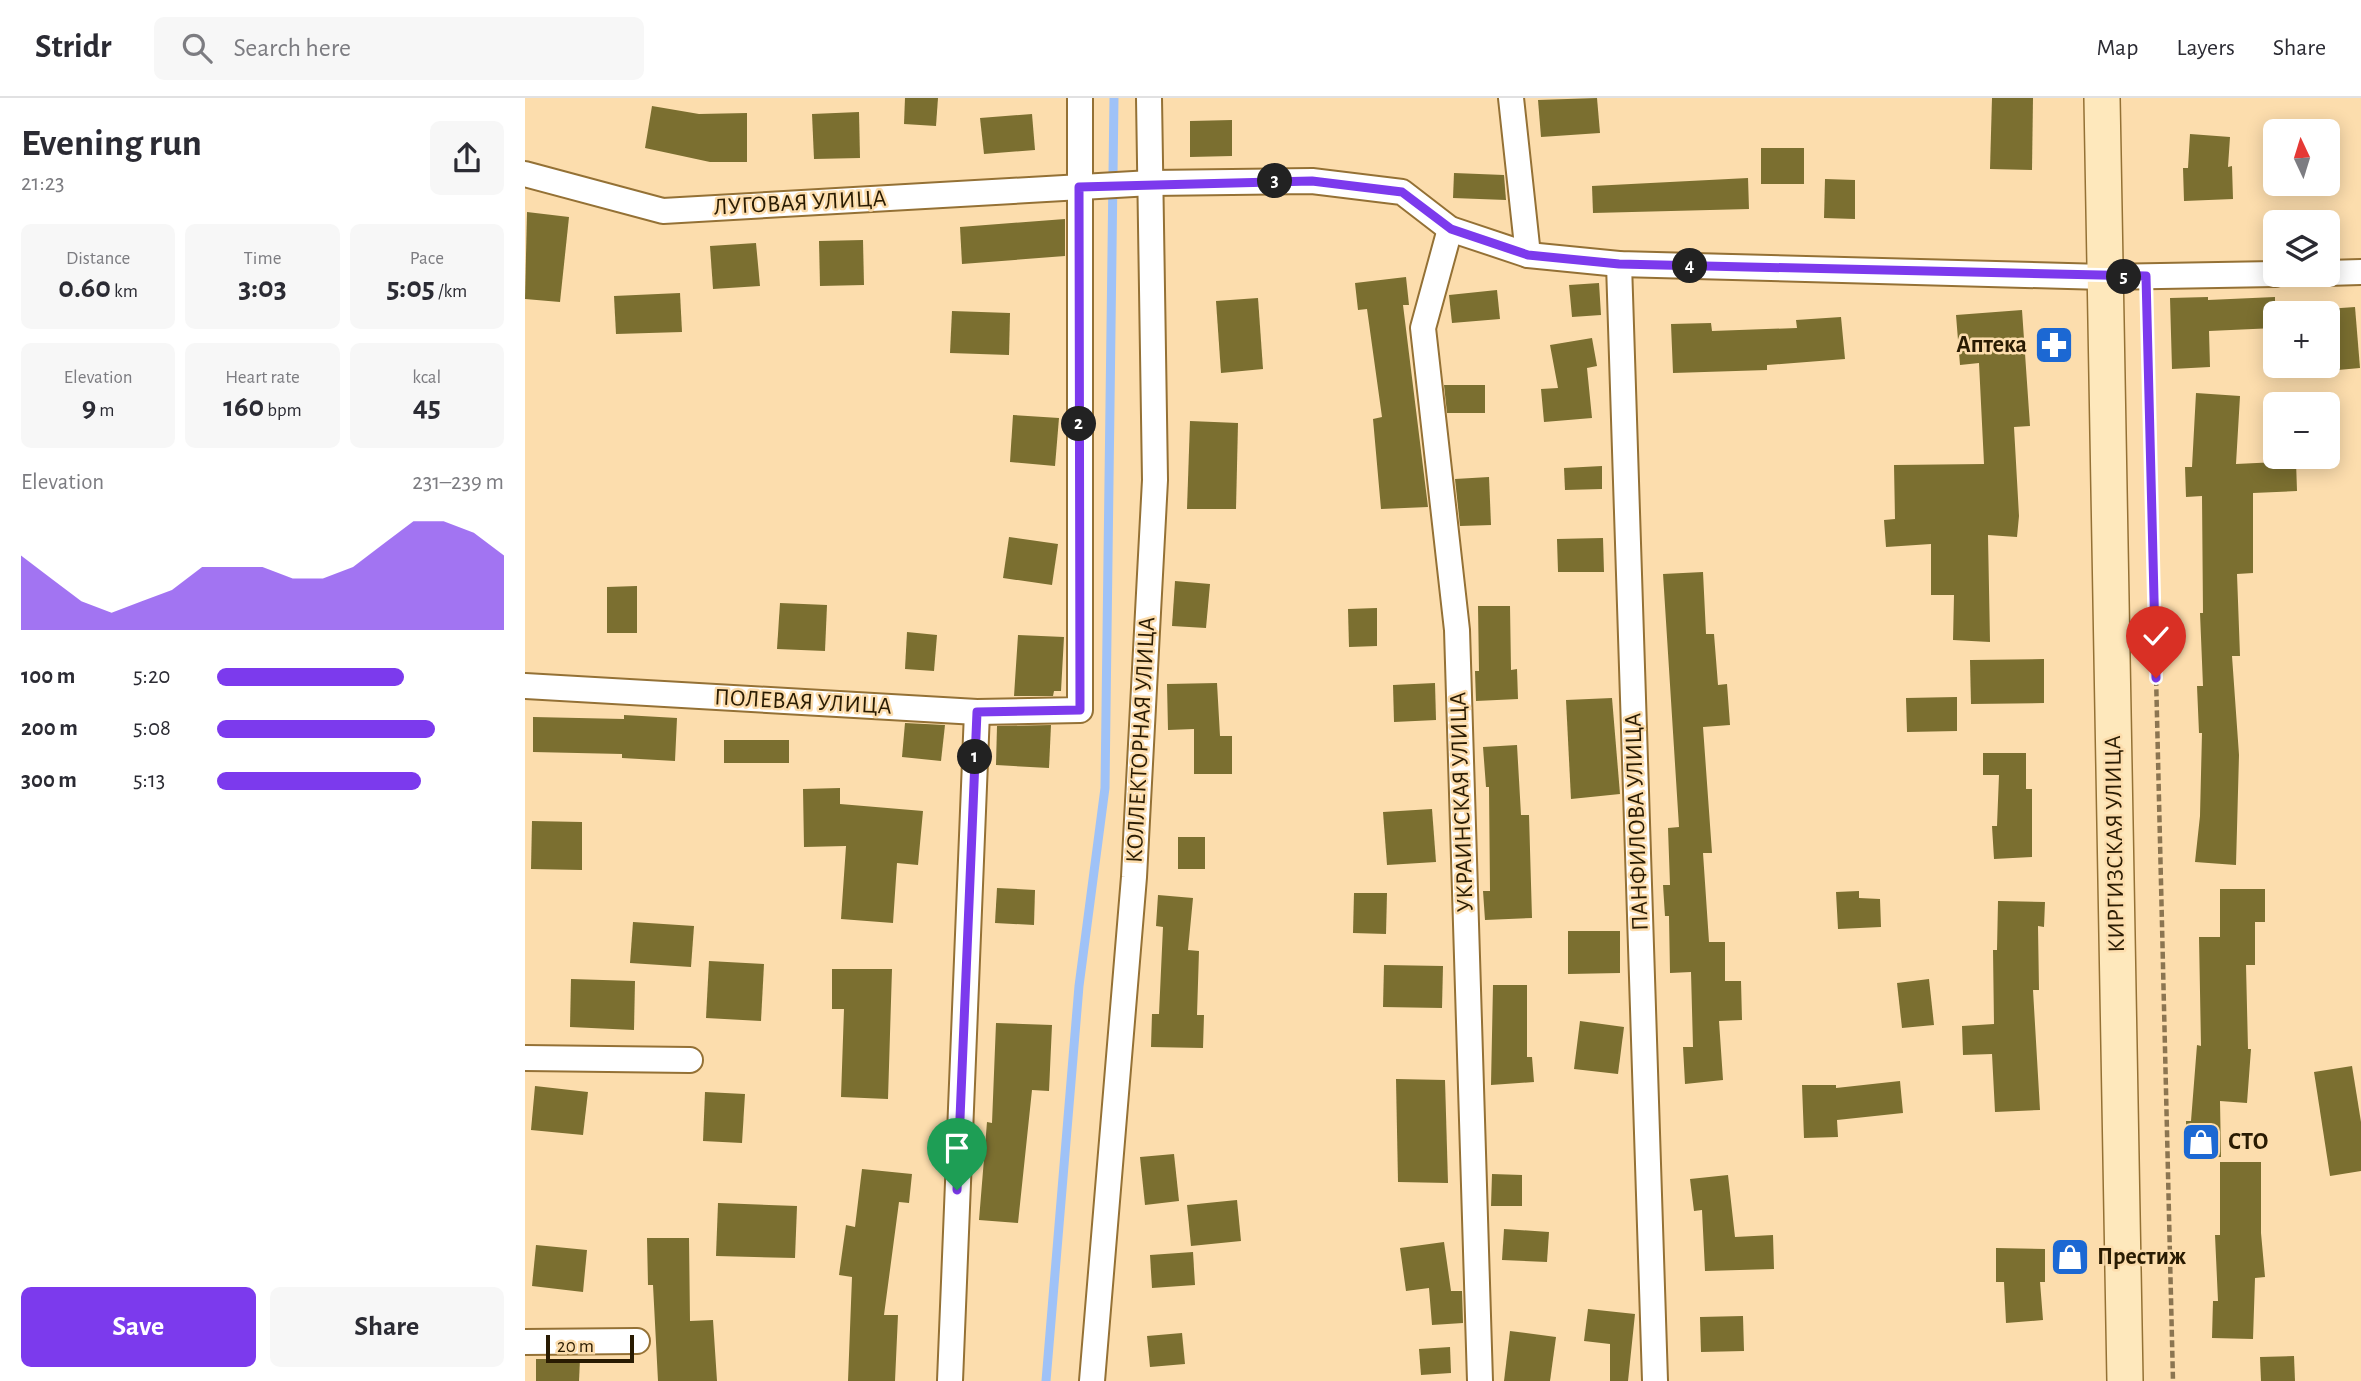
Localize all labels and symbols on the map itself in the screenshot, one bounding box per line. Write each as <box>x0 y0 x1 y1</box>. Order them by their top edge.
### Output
north arrow <box>2263 119 2340 196</box>
pin: 3 <box>1257 164 1293 198</box>
street label: ЛУГОВАЯ УЛИЦА <box>713 186 887 220</box>
pin: 4 <box>1673 248 1707 284</box>
pin: 5 <box>2107 260 2141 294</box>
pharmacy icon: Аптека <box>2033 324 2075 366</box>
place label: Аптека <box>1956 333 2027 357</box>
pin: 2 <box>1061 406 1097 442</box>
pin <box>2126 606 2186 678</box>
street label: КОЛЛЕКТОРНАЯ УЛИЦА <box>1123 616 1159 864</box>
street label: ПОЛЕВАЯ УЛИЦА <box>714 685 892 719</box>
street label: УКРАИНСКАЯ УЛИЦА <box>1446 691 1478 913</box>
street label: ПАНФИЛОВА УЛИЦА <box>1621 712 1653 932</box>
street label: КИРГИЗСКАЯ УЛИЦА <box>2101 735 2129 953</box>
pin: 1 <box>958 740 993 774</box>
pin <box>927 1118 987 1190</box>
shop icon: СТО <box>2180 1121 2222 1163</box>
place label: СТО <box>2228 1130 2269 1154</box>
shop icon: Престиж <box>2049 1236 2091 1278</box>
place label: Престиж <box>2097 1245 2186 1269</box>
scale bar <box>546 1332 633 1364</box>

